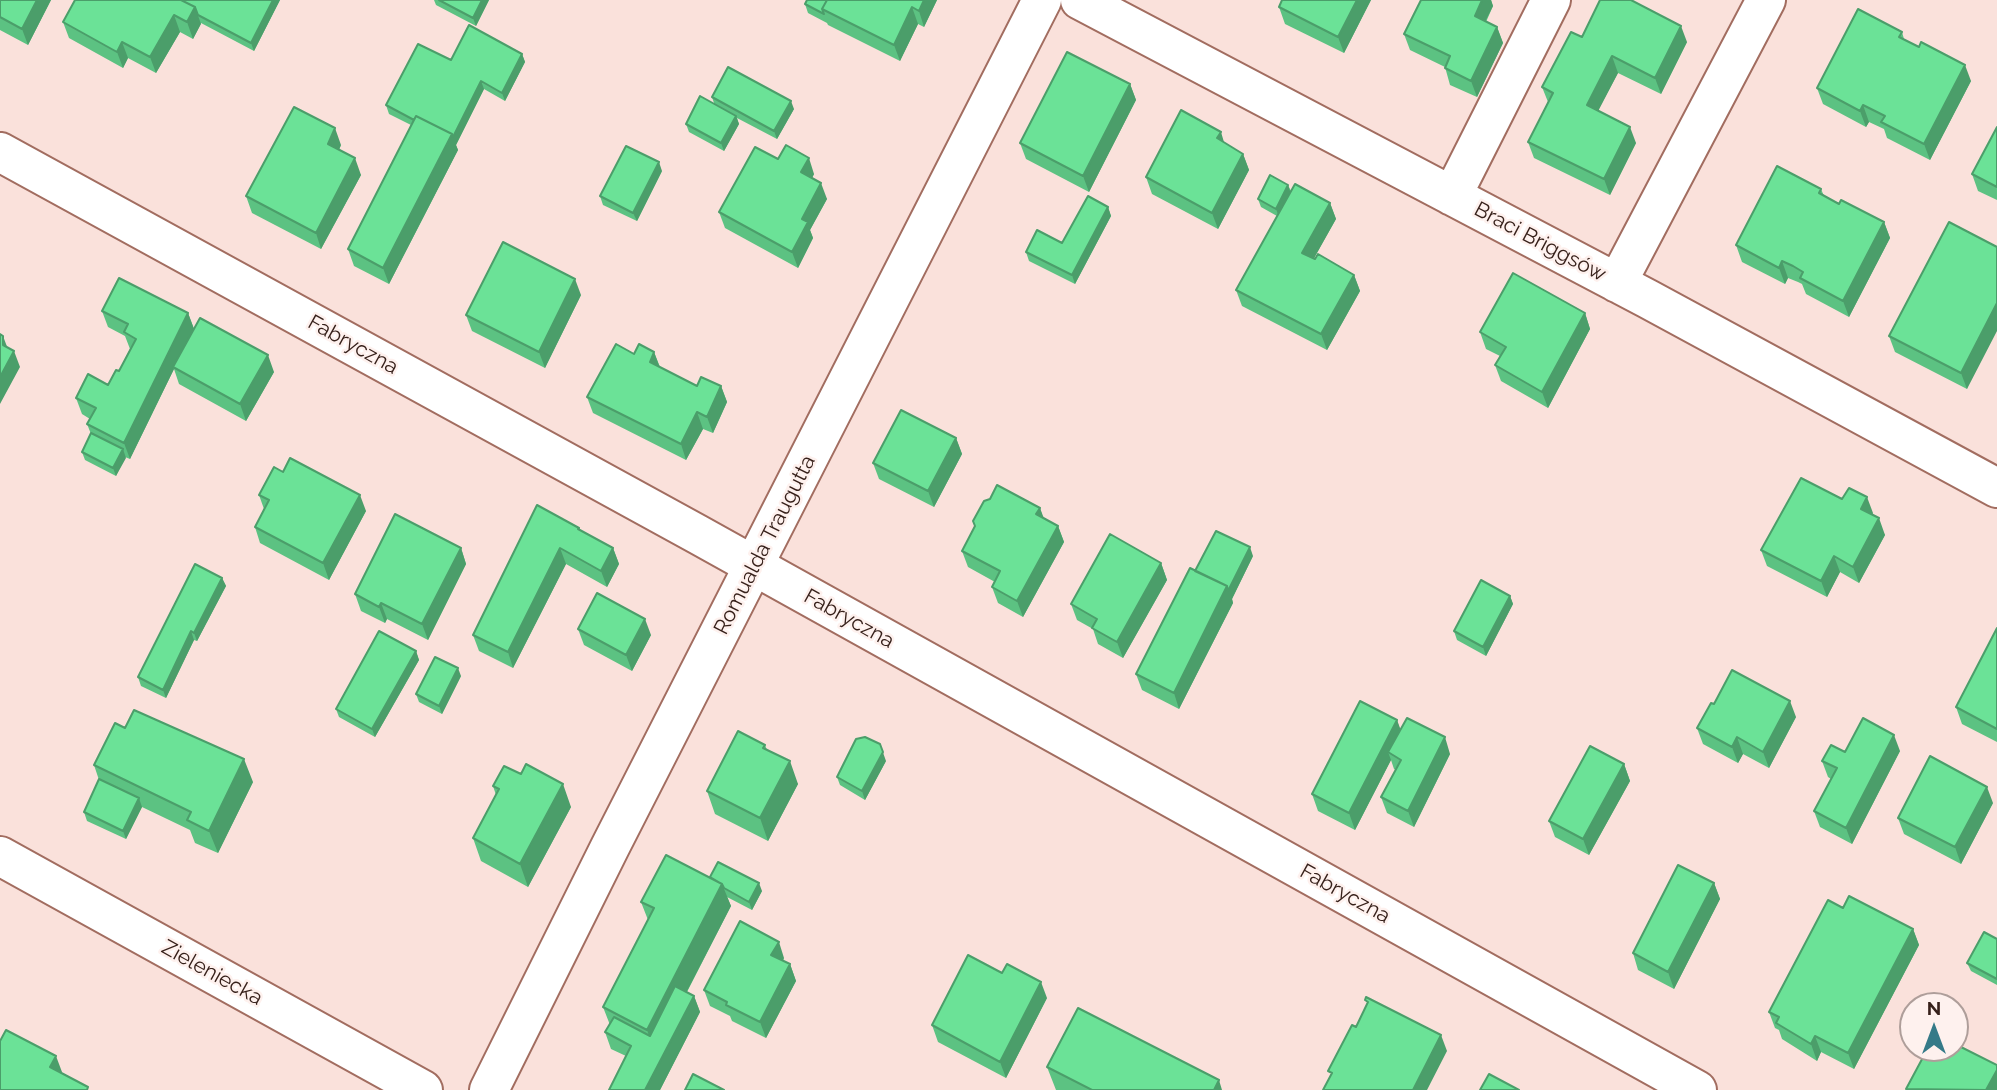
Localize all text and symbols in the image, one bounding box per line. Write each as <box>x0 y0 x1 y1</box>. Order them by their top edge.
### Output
street label: Braci Briggsów <box>1470 197 1610 287</box>
street label: Fabryczna <box>303 310 403 380</box>
street label: Romualda Traugutta <box>709 451 821 639</box>
street label: Fabryczna <box>799 584 899 654</box>
street label: Fabryczna <box>1295 859 1395 929</box>
street label: Zieleniecka <box>157 935 267 1011</box>
north arrow <box>1899 992 1969 1062</box>
text: N <box>1927 997 1941 1019</box>

